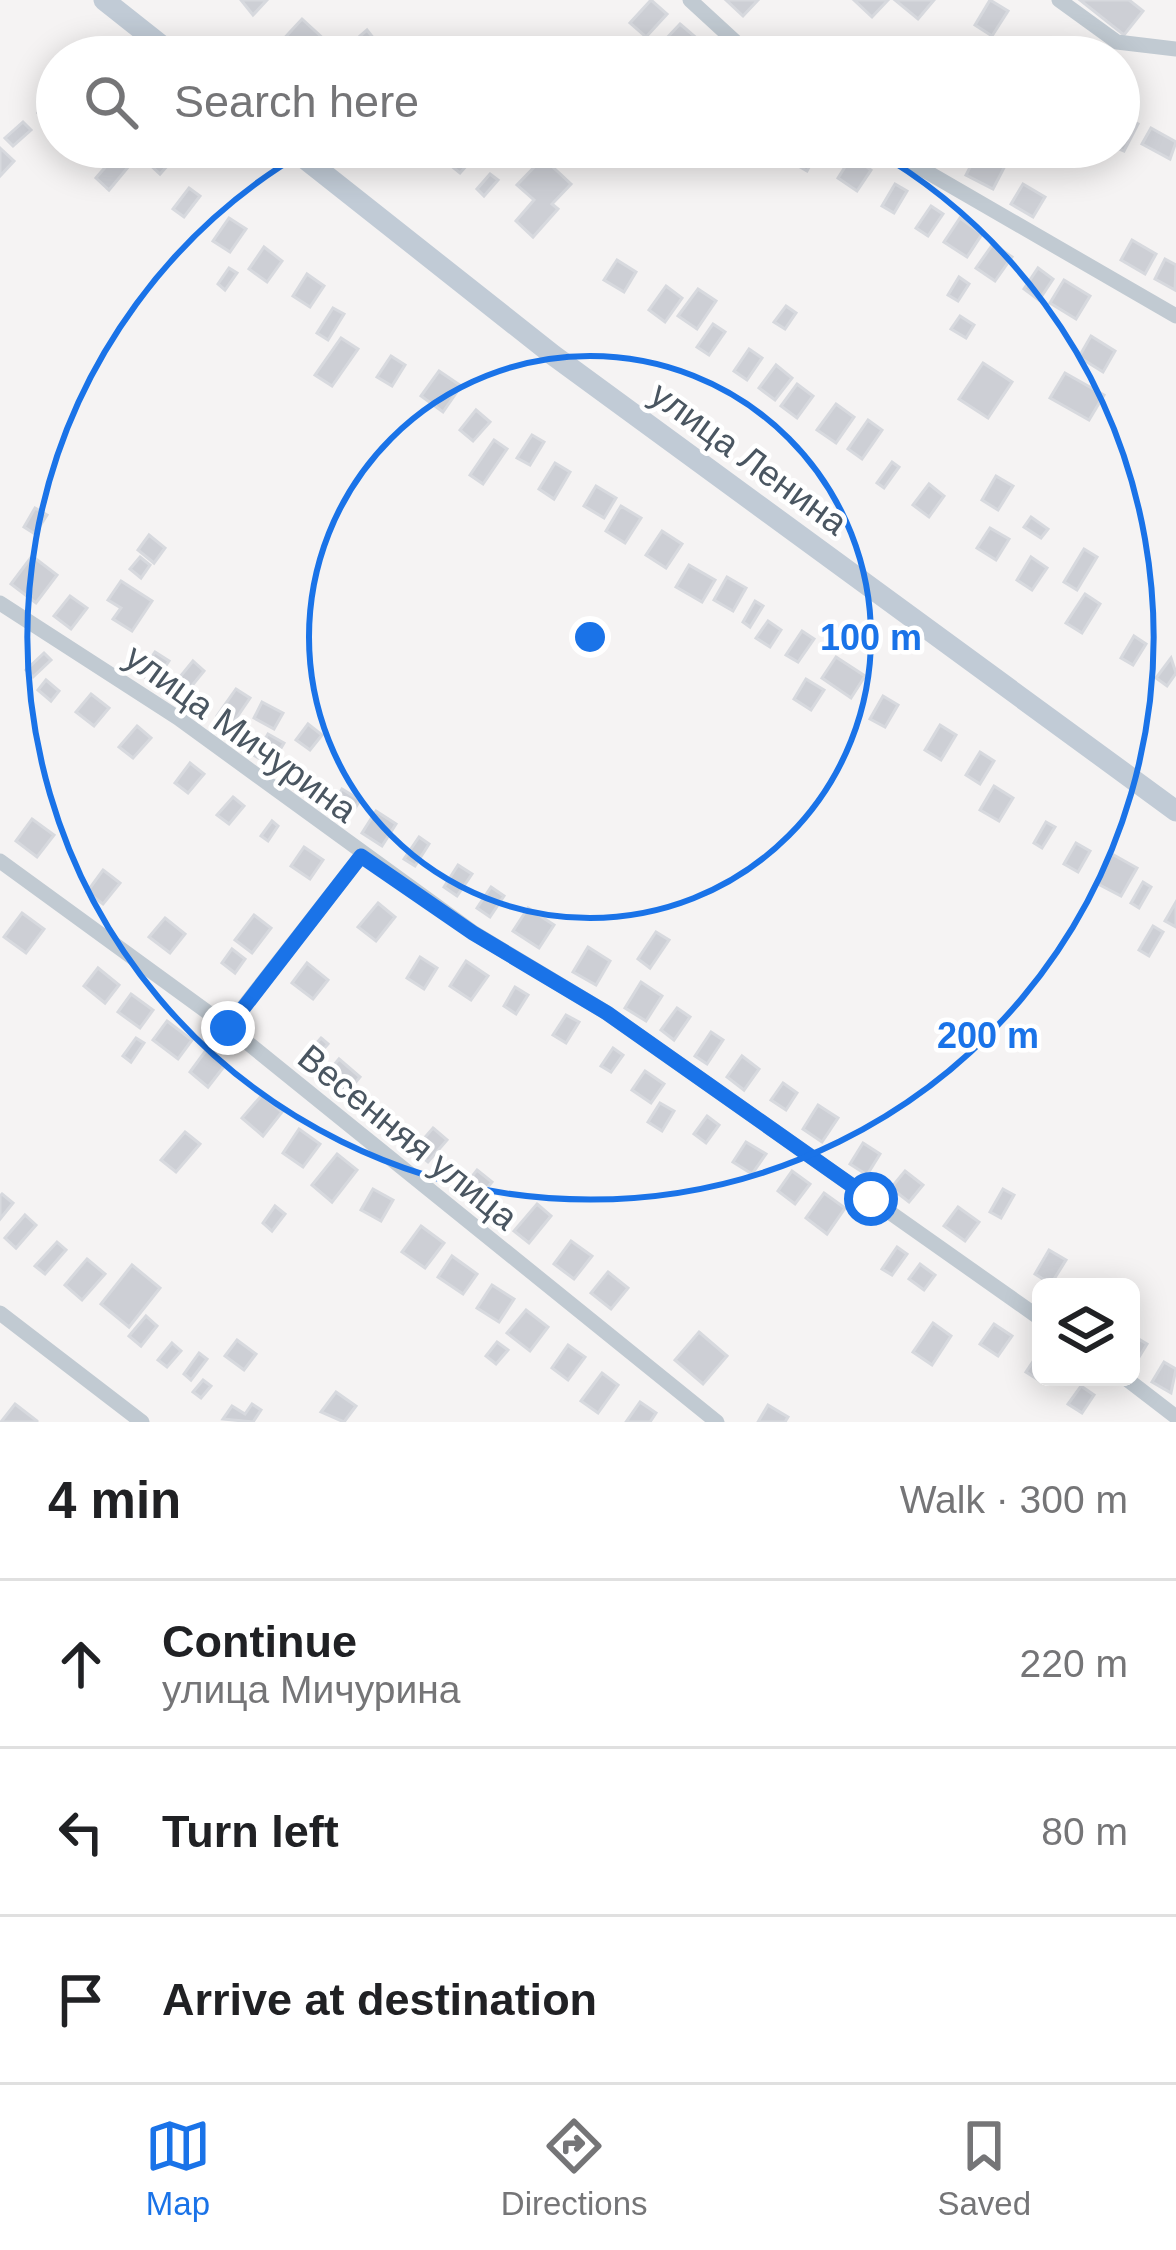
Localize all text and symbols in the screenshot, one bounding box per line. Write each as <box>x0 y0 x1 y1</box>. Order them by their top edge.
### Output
search box <box>36 36 1140 168</box>
icon: search <box>78 69 144 135</box>
text: Search here <box>174 76 419 127</box>
street label: улица Ленина <box>643 373 856 543</box>
centre of rings <box>569 616 611 658</box>
text: 100 m <box>820 617 922 658</box>
street label: улица Мичурина <box>118 635 365 831</box>
route end <box>201 1001 255 1055</box>
text: 200 m <box>937 1015 1039 1056</box>
street label: Весенняя улица <box>290 1036 526 1238</box>
route start <box>844 1172 898 1226</box>
map controls <box>1032 1278 1140 1386</box>
button: layers <box>1032 1278 1140 1386</box>
text: 4 min <box>48 1472 181 1529</box>
text: Walk · 300 m <box>900 1478 1128 1521</box>
text: Continue <box>162 1616 357 1667</box>
icon: ahead <box>48 1631 114 1697</box>
text: 220 m <box>1020 1642 1128 1685</box>
text: улица Мичурина <box>162 1668 460 1711</box>
icon: left <box>48 1799 114 1865</box>
text: Turn left <box>162 1806 339 1857</box>
text: 80 m <box>1041 1810 1128 1853</box>
icon: arrive <box>48 1967 114 2033</box>
text: Arrive at destination <box>162 1974 597 2025</box>
tab: Map <box>145 2113 211 2223</box>
tab: Directions <box>501 2113 648 2223</box>
tab: Saved <box>937 2113 1031 2223</box>

